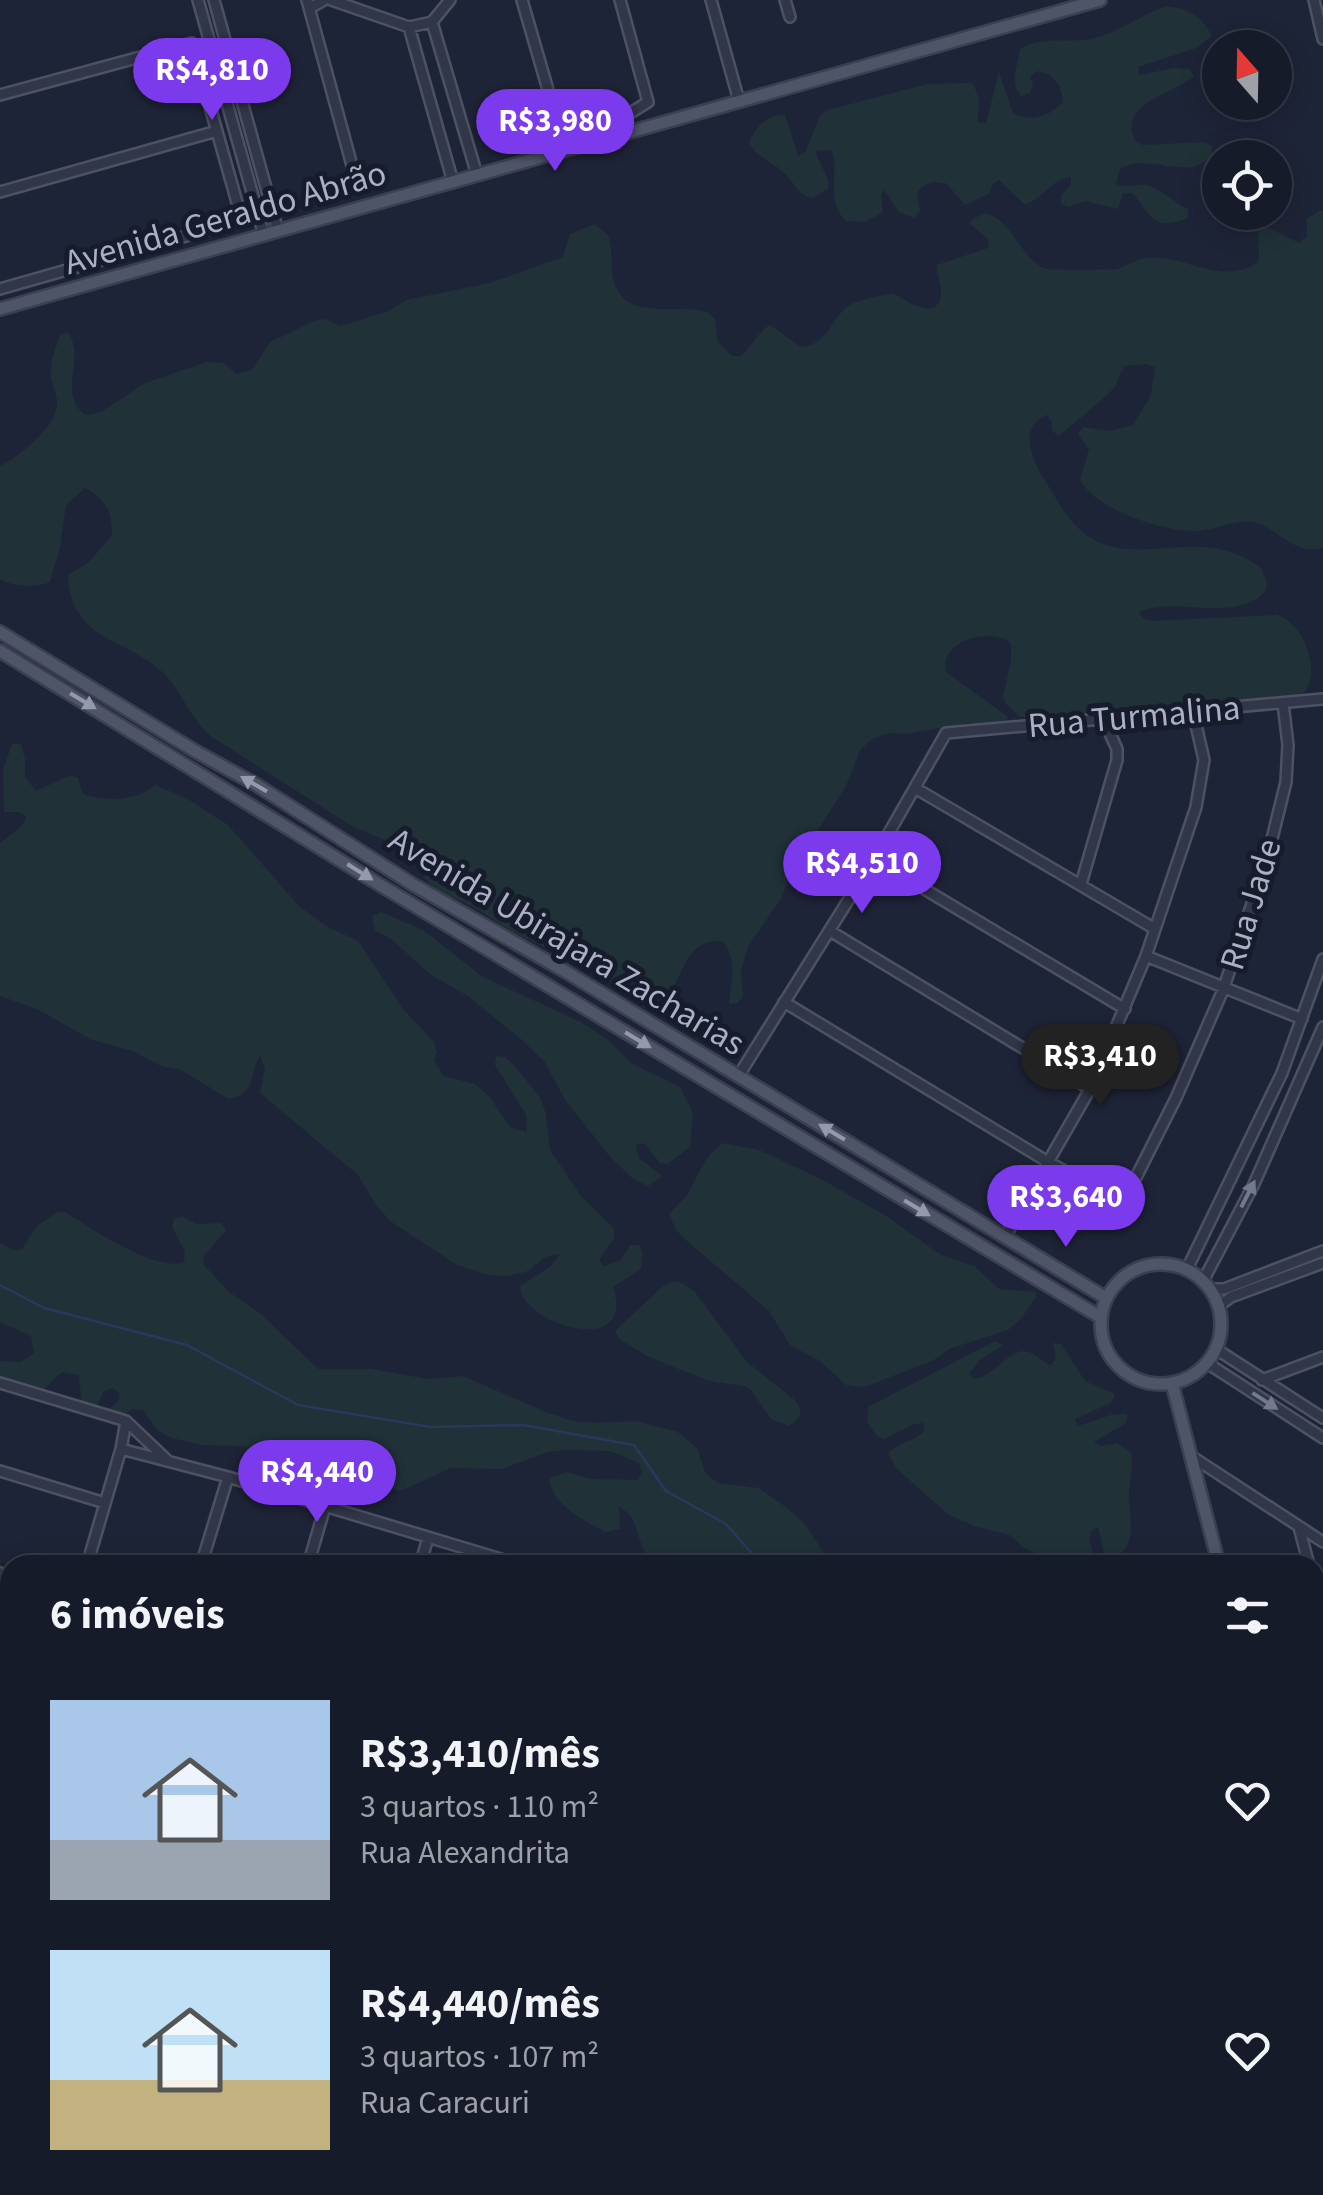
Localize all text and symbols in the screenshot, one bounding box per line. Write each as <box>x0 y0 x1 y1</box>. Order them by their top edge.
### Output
north arrow <box>1202 30 1292 120</box>
map controls <box>1202 30 1292 230</box>
pin: R$4,810 <box>120 38 304 123</box>
text: R$4,810 <box>155 47 269 93</box>
pin: R$3,980 <box>463 89 647 174</box>
text: R$3,980 <box>498 98 612 144</box>
button: locate <box>1202 140 1292 230</box>
street label: Avenida Geraldo Abrão <box>58 148 392 288</box>
street label: Rua Turmalina <box>1026 683 1242 751</box>
one-way arrow <box>69 692 97 709</box>
one-way arrow <box>240 776 268 793</box>
street label: Avenida Ubirajara Zacharias <box>379 815 754 1068</box>
pin: R$4,510 <box>770 831 954 916</box>
street label: Rua Jade <box>1207 833 1295 976</box>
text: R$4,510 <box>805 840 919 886</box>
one-way arrow <box>346 863 374 880</box>
pin: R$3,410 <box>1008 1024 1192 1109</box>
one-way arrow <box>624 1031 652 1048</box>
text: R$3,410 <box>1043 1033 1157 1079</box>
one-way arrow <box>818 1124 846 1141</box>
pin: R$3,640 <box>974 1165 1158 1250</box>
text: R$3,640 <box>1009 1174 1123 1220</box>
one-way arrow <box>1239 1180 1256 1209</box>
one-way arrow <box>903 1198 931 1216</box>
one-way arrow <box>1251 1391 1279 1409</box>
pin: R$4,440 <box>225 1440 409 1525</box>
text: R$4,440 <box>260 1449 374 1495</box>
text: 6 imóveis <box>50 1585 225 1645</box>
icon: filters <box>1220 1588 1275 1643</box>
text: R$3,410/mês <box>360 1724 600 1784</box>
icon: home <box>130 1740 250 1860</box>
icon: heart <box>1220 1773 1275 1828</box>
text: 3 quartos · 110 m² <box>360 1784 599 1830</box>
text: Rua Alexandrita <box>360 1830 570 1876</box>
text: R$4,440/mês <box>360 1974 600 2034</box>
icon: home <box>130 1990 250 2110</box>
icon: heart <box>1220 2023 1275 2078</box>
text: 3 quartos · 107 m² <box>360 2034 599 2080</box>
text: Rua Caracuri <box>360 2080 530 2126</box>

